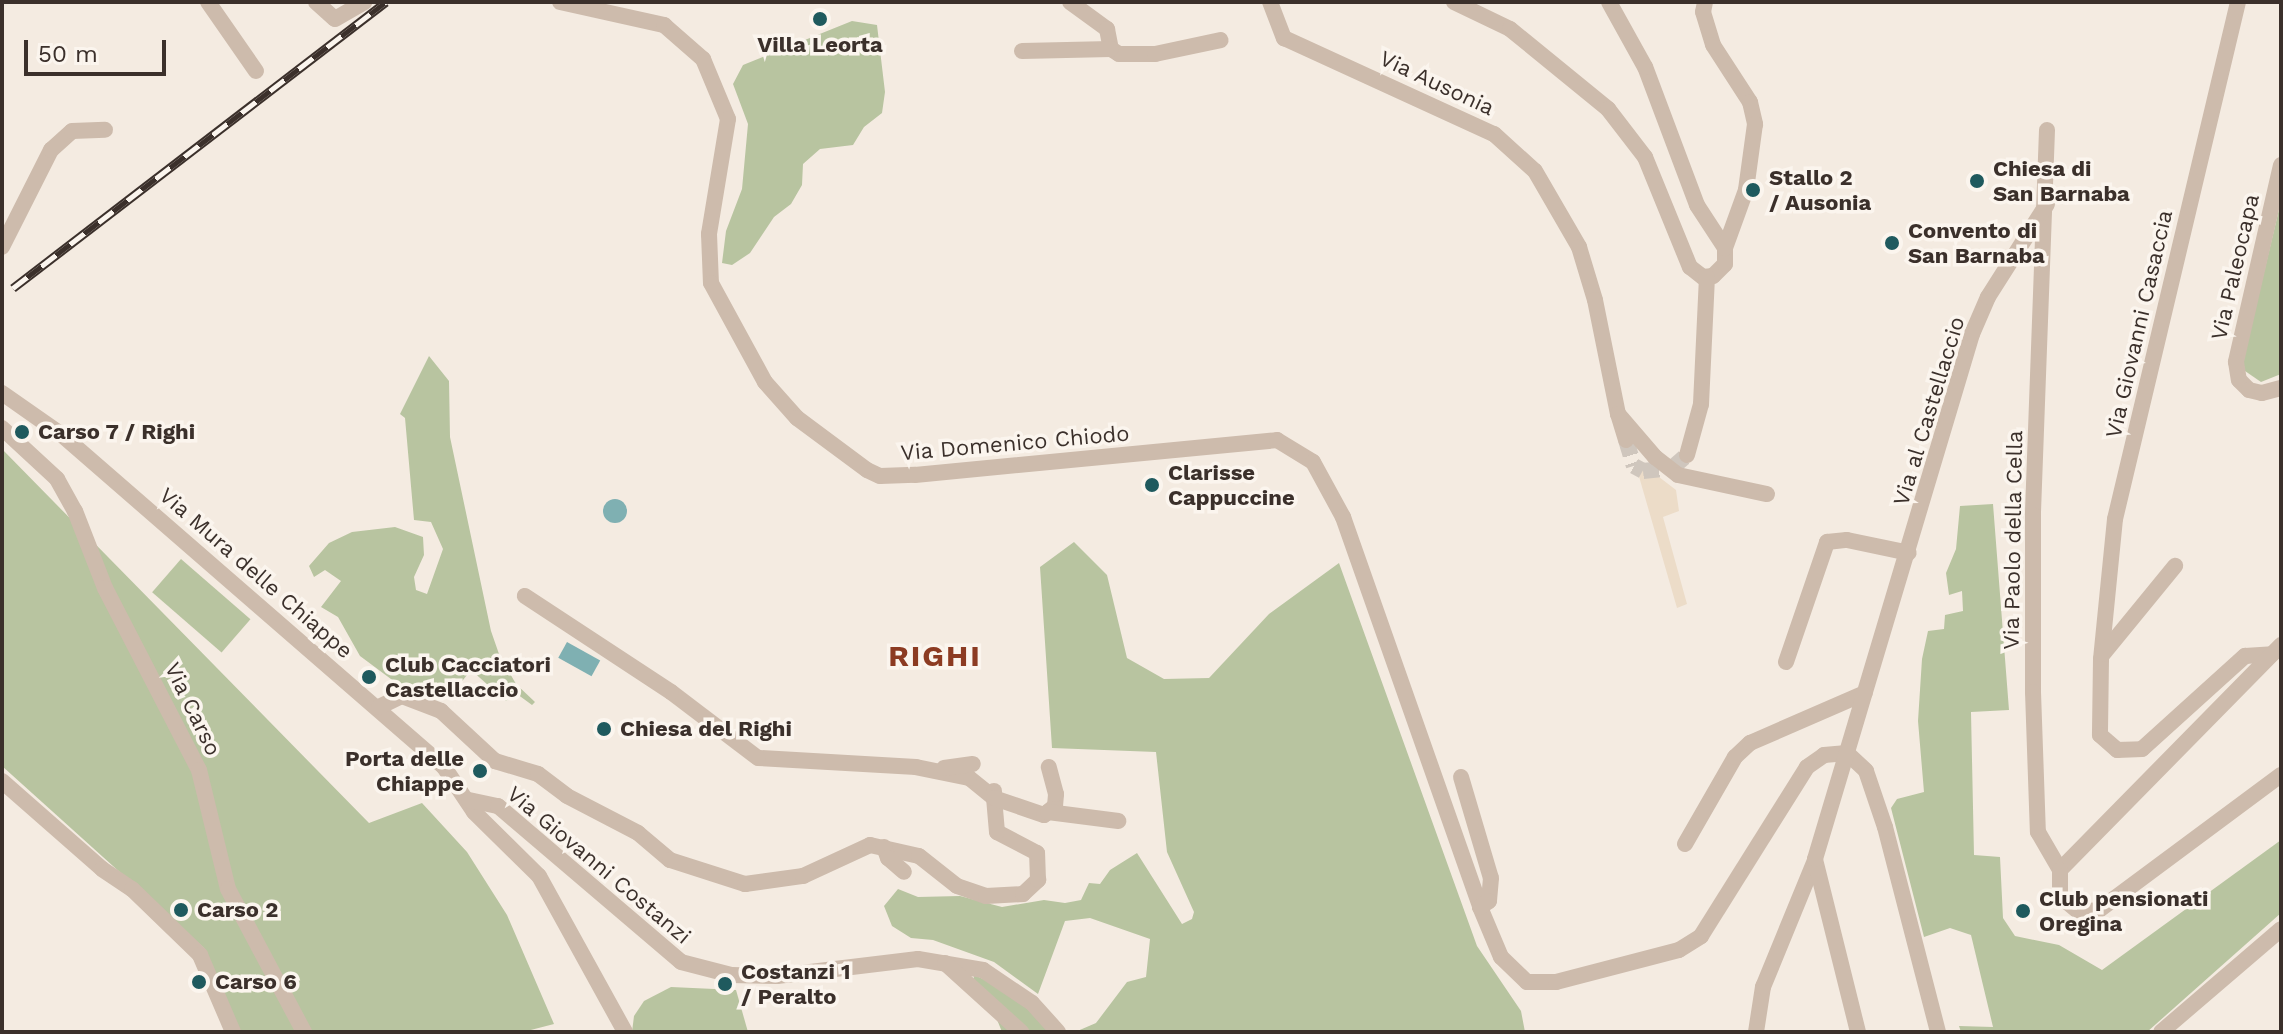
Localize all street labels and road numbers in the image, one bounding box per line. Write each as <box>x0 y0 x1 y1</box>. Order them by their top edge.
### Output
street label: Via Ausonia <box>1375 45 1499 121</box>
street label: Via Paleocapa <box>2205 191 2265 343</box>
street label: Via Giovanni Casaccia <box>2100 207 2178 441</box>
street label: Via al Castellaccio <box>1888 313 1970 509</box>
street label: Via Domenico Chiodo <box>899 420 1131 466</box>
street label: Via Paolo della Cella <box>1998 430 2028 650</box>
street label: Via Mura delle Chiappe <box>154 482 358 664</box>
street label: Via Carso <box>159 658 227 760</box>
street label: Via Giovanni Costanzi <box>502 780 696 950</box>

